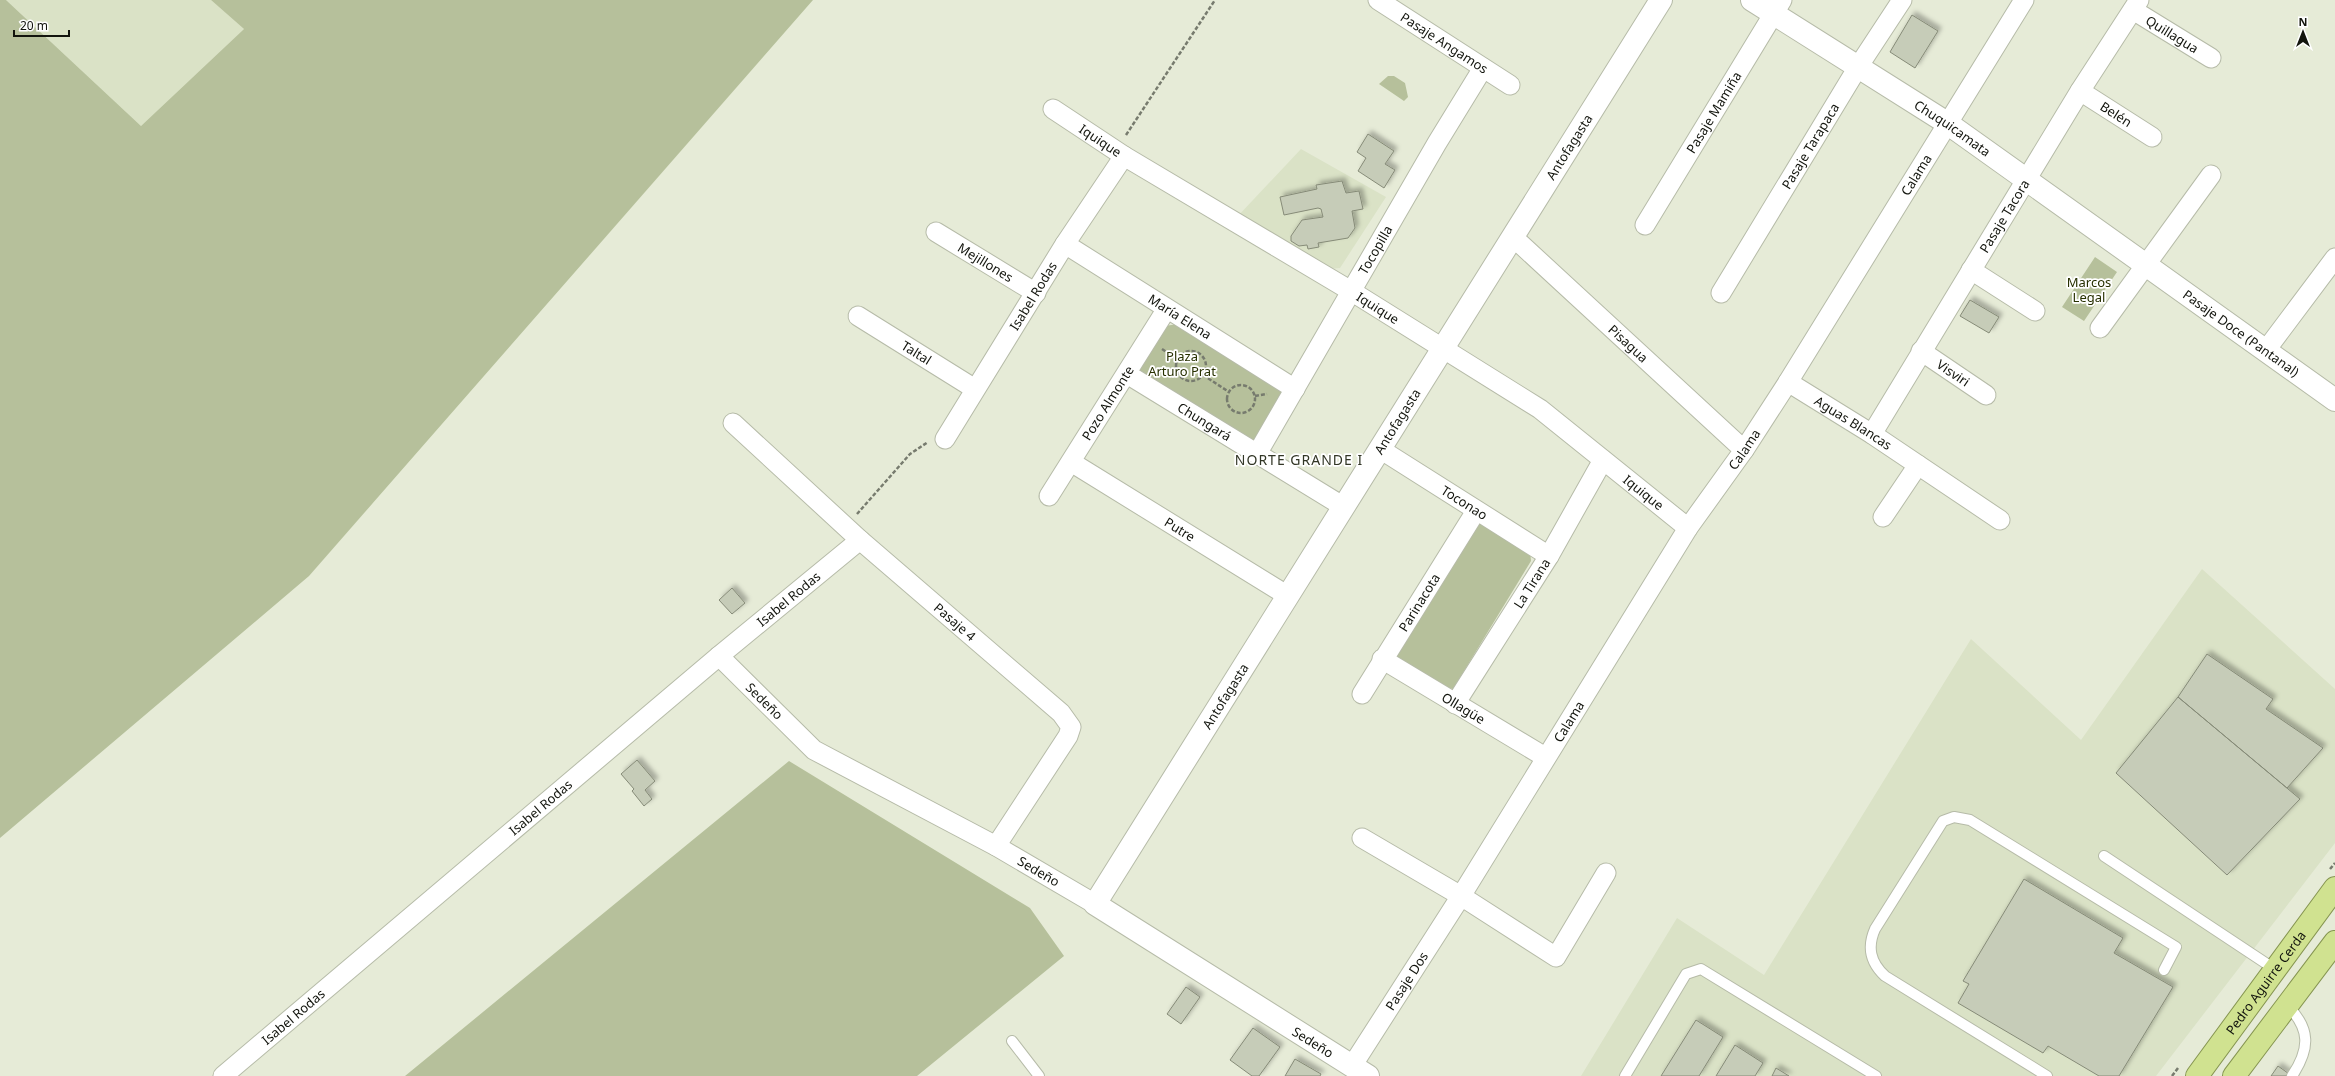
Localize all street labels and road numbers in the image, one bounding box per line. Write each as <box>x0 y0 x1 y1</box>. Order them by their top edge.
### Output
street label: Pasaje Angamos <box>1397 8 1492 78</box>
street label: Quillagua <box>2142 11 2202 57</box>
street label: Pasaje Mamiña <box>1682 68 1745 157</box>
street label: Chuquicamata <box>1911 96 1994 160</box>
street label: Belén <box>2097 97 2136 131</box>
street label: Pasaje Tarapaca <box>1777 100 1843 192</box>
street label: Antofagasta <box>1542 111 1596 183</box>
street label: Iquique <box>1076 120 1125 161</box>
street label: Calama <box>1896 151 1936 199</box>
street label: Pasaje Tacora <box>1975 176 2033 256</box>
street label: Tocopilla <box>1354 222 1396 277</box>
street label: Mejillones <box>954 238 1017 286</box>
street label: Isabel Rodas <box>1005 258 1061 334</box>
street label: Pasaje Doce (Pantanal) <box>2179 285 2303 381</box>
street label: Iquique <box>1353 288 1403 328</box>
street label: María Elena <box>1145 290 1215 343</box>
street label: Pisagua <box>1605 321 1652 366</box>
street label: Taltal <box>898 336 935 369</box>
street label: Visviri <box>1933 355 1973 390</box>
street label: Pozo Almonte <box>1077 362 1138 444</box>
street label: Antofagasta <box>1370 385 1424 458</box>
street label: Aguas Blancas <box>1811 392 1896 454</box>
street label: Chungará <box>1174 398 1235 445</box>
street label: Calama <box>1724 425 1764 473</box>
street label: Iquique <box>1620 470 1668 514</box>
street label: Toconao <box>1438 481 1491 524</box>
street label: Putre <box>1161 513 1199 546</box>
street label: La Tirana <box>1509 555 1554 612</box>
street label: Isabel Rodas <box>753 567 824 630</box>
street label: Parinacota <box>1394 570 1444 635</box>
street label: Pasaje 4 <box>930 599 980 645</box>
street label: Antofagasta <box>1198 660 1253 732</box>
street label: Sedeño <box>742 679 787 724</box>
street label: Ollagüe <box>1438 688 1488 728</box>
street label: Calama <box>1549 697 1588 746</box>
street label: Isabel Rodas <box>505 775 576 839</box>
street label: Sedeño <box>1014 852 1063 890</box>
street label: Pedro Aguirre Cerda <box>2222 927 2310 1038</box>
street label: Pasaje Dos <box>1381 948 1432 1014</box>
street label: Isabel Rodas <box>258 985 329 1048</box>
street label: Sedeño <box>1289 1022 1337 1062</box>

